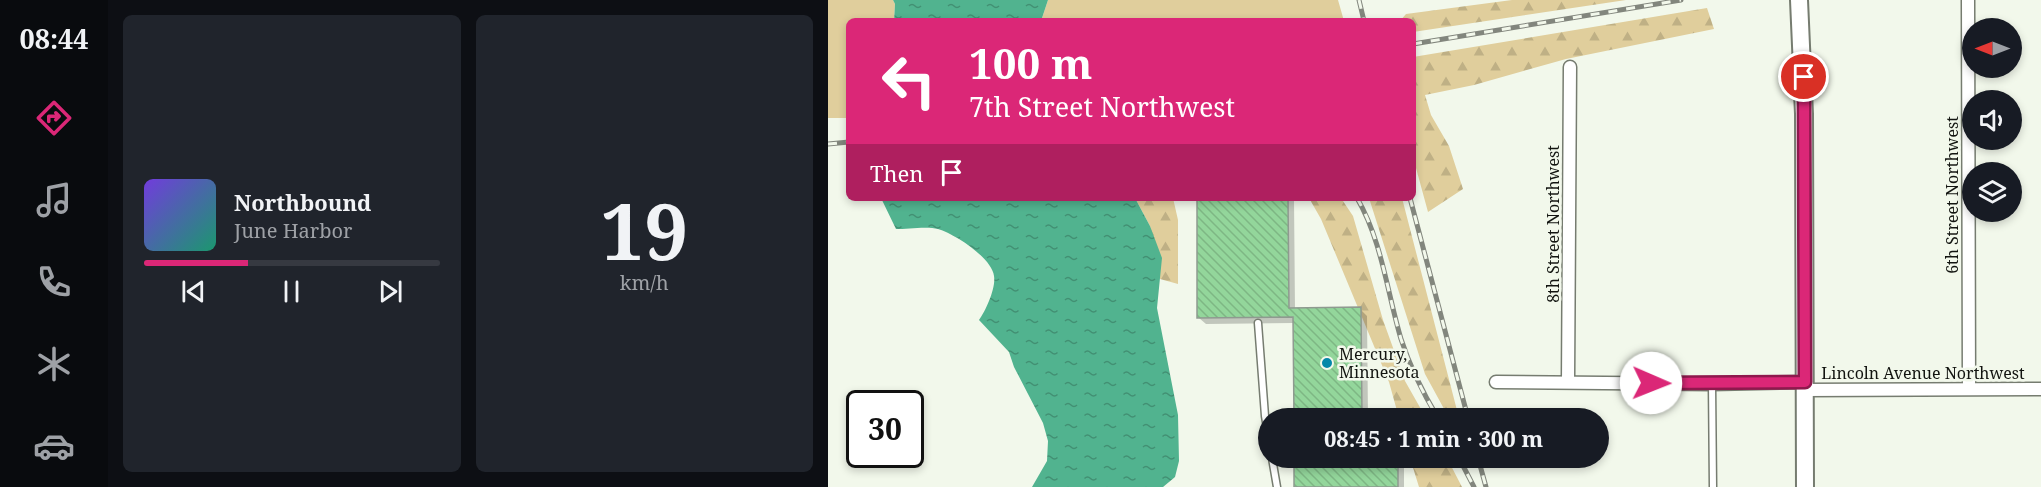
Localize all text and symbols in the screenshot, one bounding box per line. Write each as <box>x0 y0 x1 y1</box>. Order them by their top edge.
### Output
north arrow <box>1962 18 2022 78</box>
map controls <box>1962 18 2022 222</box>
text: 08:44 <box>19 20 89 57</box>
text: 100 m <box>969 34 1093 91</box>
icon: left <box>870 42 948 120</box>
pin <box>1778 51 1829 102</box>
icon: arrive <box>1787 60 1820 93</box>
text: 7th Street Northwest <box>969 88 1235 125</box>
button: sound <box>1962 90 2022 150</box>
icon: directions <box>33 97 75 139</box>
street label: 6th Street Northwest <box>1941 116 1963 274</box>
street label: 8th Street Northwest <box>1542 145 1564 303</box>
icon: arrive <box>935 156 968 189</box>
text: Then <box>870 158 923 188</box>
button: layers <box>1962 162 2022 222</box>
text: 19 <box>600 177 688 283</box>
icon: music <box>33 179 75 221</box>
text: Northbound <box>234 187 371 217</box>
text: June Harbor <box>234 217 352 244</box>
icon: phone <box>33 261 75 303</box>
text: km/h <box>620 269 669 296</box>
icon: previous <box>177 275 210 308</box>
icon: pause <box>275 275 308 308</box>
icon: next <box>374 275 407 308</box>
icon: climate <box>33 343 75 385</box>
place label: Mercury, Minnesota <box>1339 343 1419 383</box>
position arrow <box>1619 351 1683 415</box>
marker: Mercury, Minnesota <box>1320 356 1334 370</box>
street label: Lincoln Avenue Northwest <box>1821 362 2025 384</box>
speed limit sign: 30 <box>846 390 924 468</box>
text: 08:45 · 1 min · 300 m <box>1324 423 1543 453</box>
icon: car <box>33 425 75 467</box>

